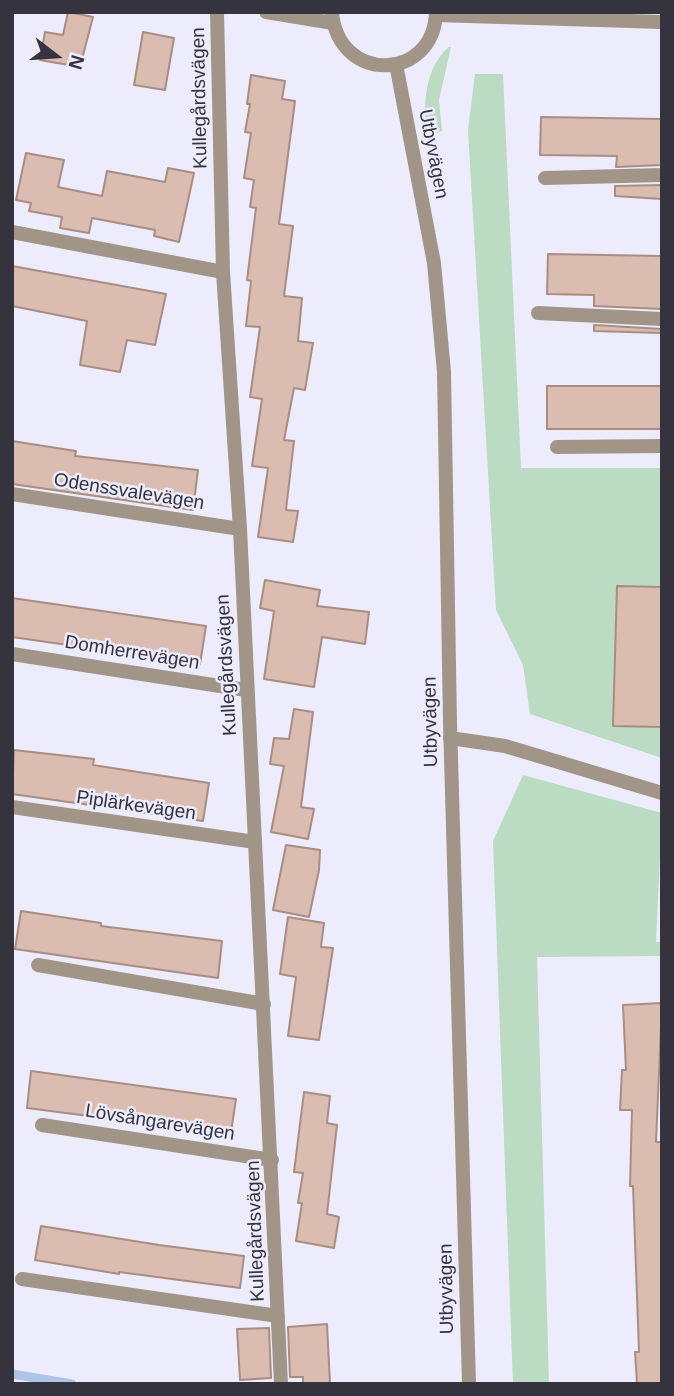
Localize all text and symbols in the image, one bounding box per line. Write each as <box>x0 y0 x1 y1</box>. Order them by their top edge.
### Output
north arrow <box>21 21 91 91</box>
street label: Kullegårdsvägen <box>187 27 213 169</box>
text: N <box>65 53 89 72</box>
street label: Utbyvägen <box>413 107 453 201</box>
street label: Odenssvalevägen <box>52 469 206 515</box>
street label: Kullegårdsvägen <box>212 594 242 736</box>
street label: Domherrevägen <box>63 631 201 675</box>
street label: Utbyvägen <box>419 676 443 768</box>
street label: Piplärkevägen <box>75 786 197 826</box>
street label: Lövsångarevägen <box>84 1100 236 1146</box>
street label: Kullegårdsvägen <box>242 1160 270 1302</box>
street label: Utbyvägen <box>435 1243 459 1335</box>

